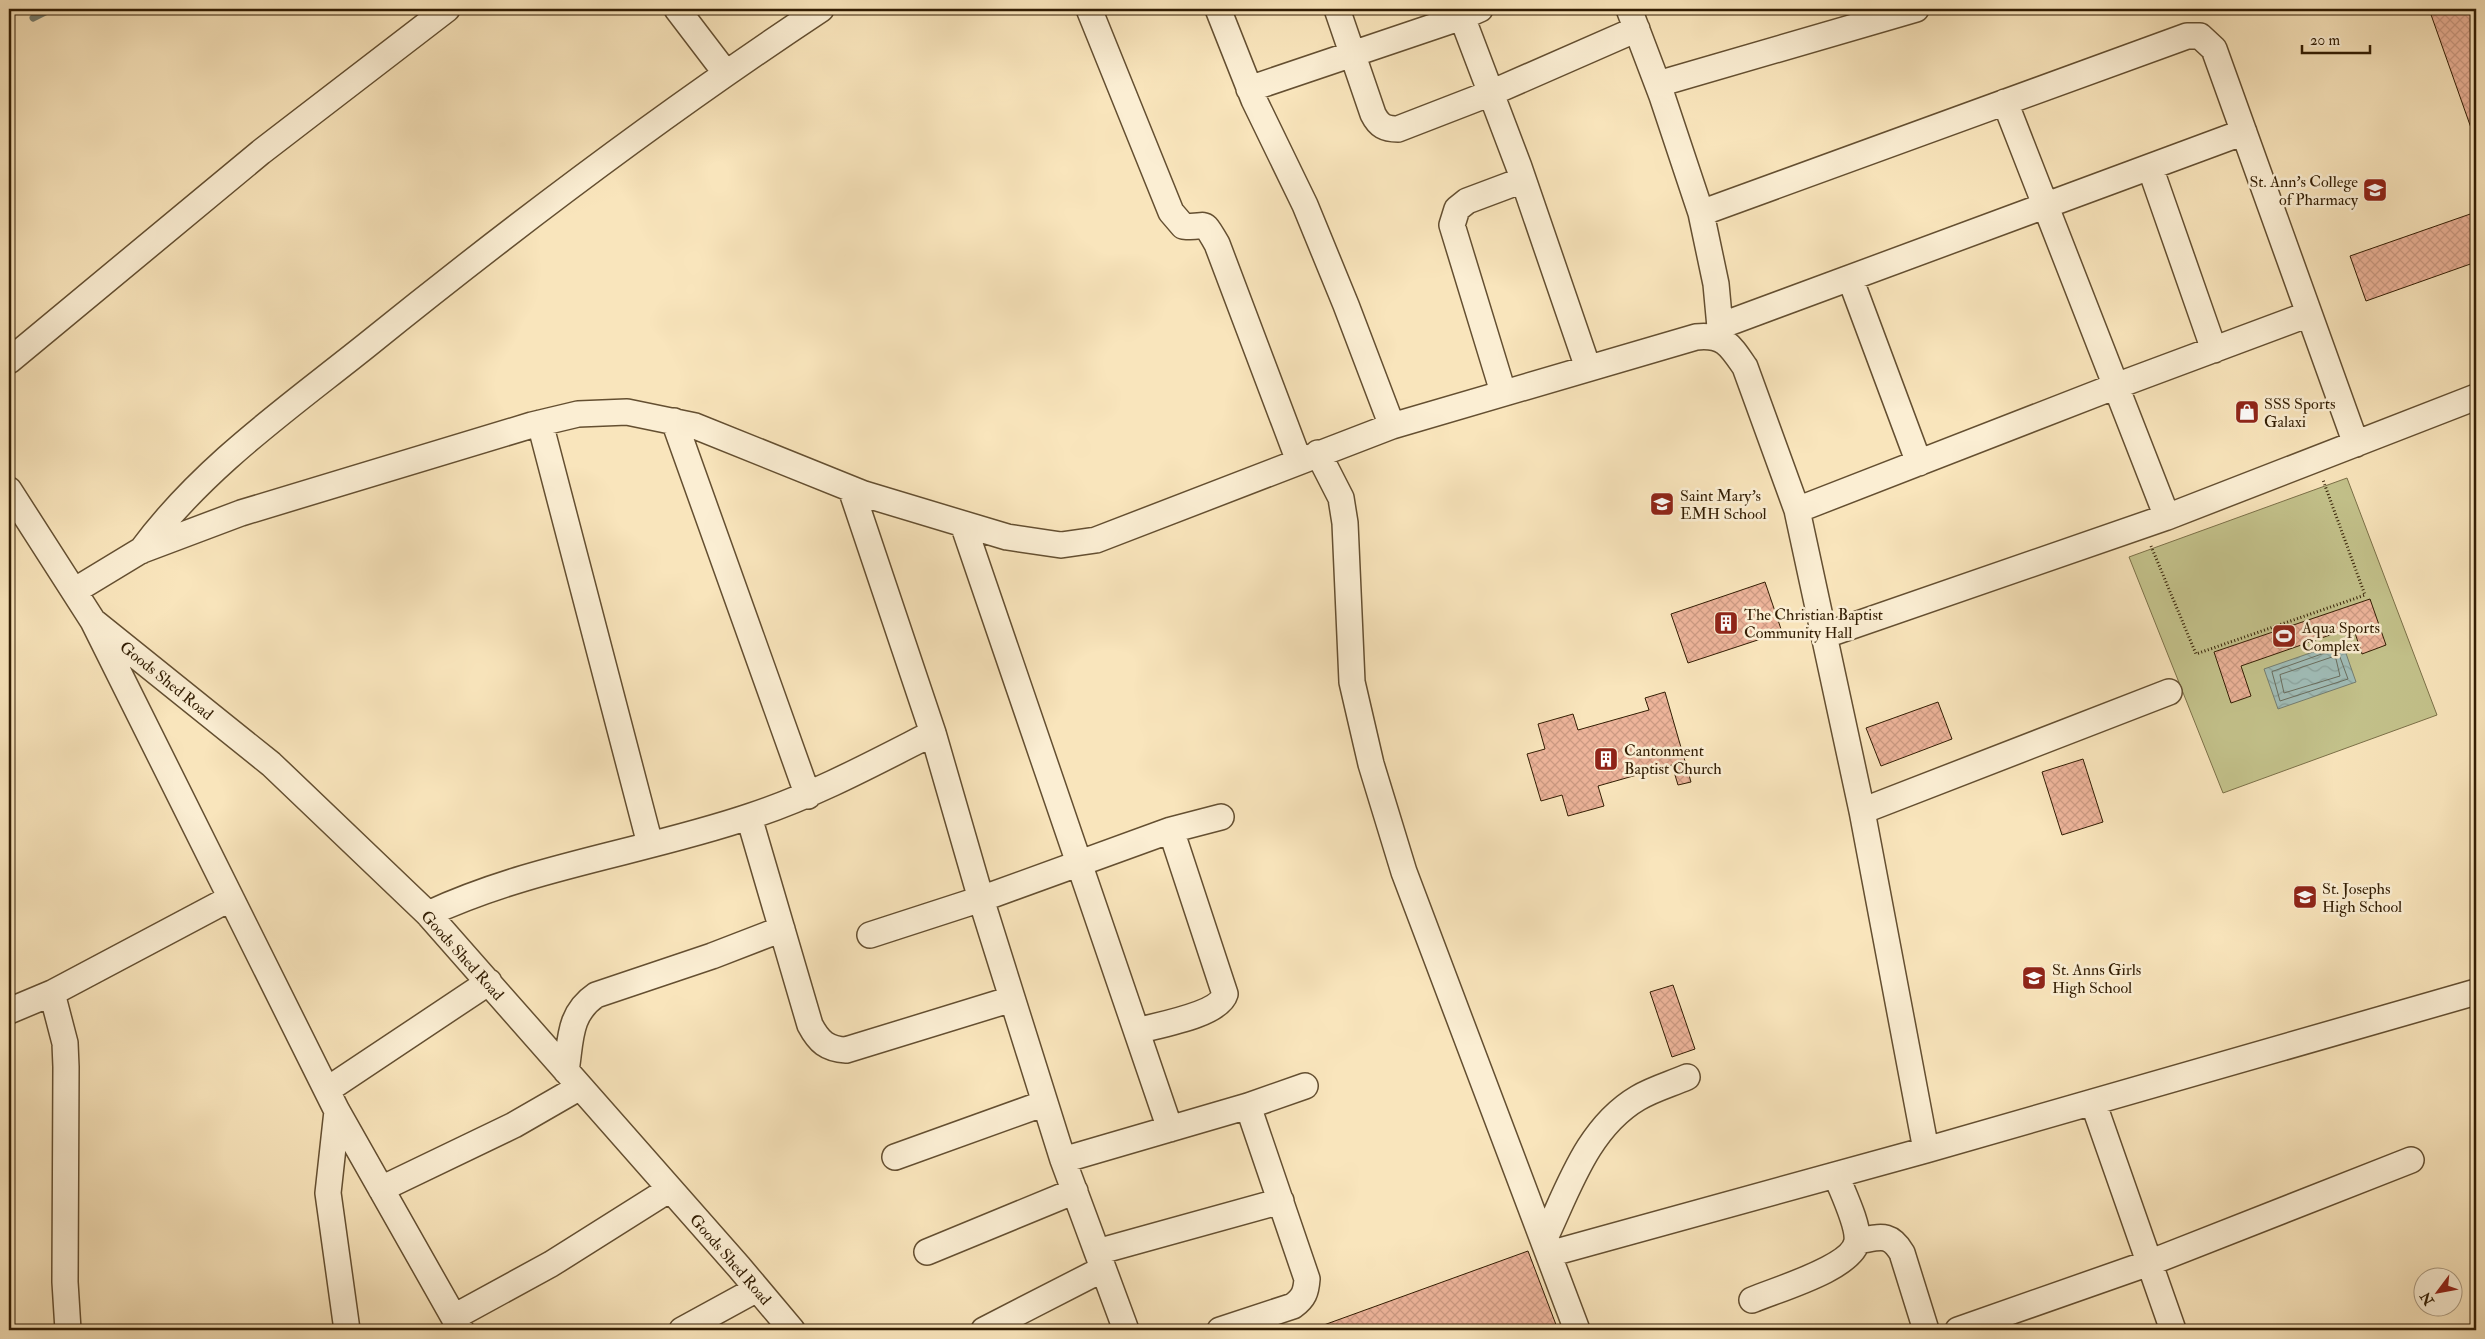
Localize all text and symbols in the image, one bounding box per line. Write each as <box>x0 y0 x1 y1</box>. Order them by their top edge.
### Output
scale bar <box>2302 22 2370 54</box>
text: 20 m <box>2310 31 2340 50</box>
place label: St. Ann's College of Pharmacy <box>2249 172 2359 210</box>
school or university icon: St. Ann's College of Pharmacy <box>2362 177 2388 203</box>
place label: SSS Sports Galaxi <box>2264 394 2335 432</box>
shop icon: SSS Sports Galaxi <box>2234 399 2260 425</box>
place label: Saint Mary's EMH School <box>1680 486 1767 524</box>
school or university icon: Saint Mary's EMH School <box>1649 491 1675 517</box>
place label: The Christian Baptist Community Hall <box>1744 605 1883 643</box>
building icon: The Christian Baptist Community Hall <box>1713 610 1739 636</box>
place label: Aqua Sports Complex <box>2301 618 2380 657</box>
sports icon: Aqua Sports Complex <box>2271 623 2297 649</box>
street label: Goods Shed Road <box>116 637 217 725</box>
place label: Cantonment Baptist Church <box>1624 741 1722 780</box>
building icon: Cantonment Baptist Church <box>1593 746 1619 772</box>
place label: St. Josephs High School <box>2322 879 2402 917</box>
school or university icon: St. Josephs High School <box>2292 884 2318 910</box>
street label: Goods Shed Road <box>417 907 508 1005</box>
place label: St. Anns Girls High School <box>2052 960 2141 998</box>
school or university icon: St. Anns Girls High School <box>2021 965 2047 991</box>
street label: Goods Shed Road <box>685 1210 775 1309</box>
north arrow <box>2412 1266 2462 1316</box>
text: N <box>2417 1288 2438 1309</box>

